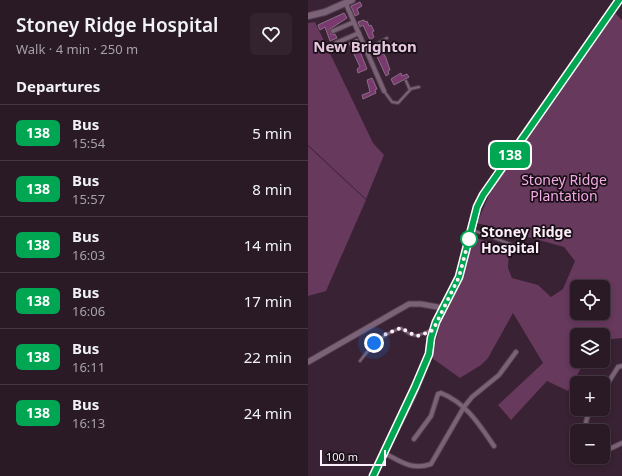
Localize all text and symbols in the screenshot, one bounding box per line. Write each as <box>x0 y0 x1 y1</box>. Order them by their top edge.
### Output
text: Stoney Ridge Hospital <box>16 12 218 38</box>
button: heart <box>250 13 292 55</box>
district label: New Brighton <box>313 36 417 56</box>
text: Walk · 4 min · 250 m <box>16 40 138 58</box>
text: Departures <box>16 76 100 96</box>
text: Bus <box>72 114 99 134</box>
text: 138 <box>26 123 50 142</box>
text: 5 min <box>252 123 292 143</box>
text: 15:54 <box>72 134 105 152</box>
line badge: 138 <box>487 142 533 168</box>
text: 138 <box>498 145 522 164</box>
text: Bus <box>72 170 99 190</box>
park label: Stoney Ridge Plantation <box>521 170 607 205</box>
text: 138 <box>26 179 50 198</box>
text: 8 min <box>252 179 292 199</box>
text: 15:57 <box>72 190 105 208</box>
place label: Stoney Ridge Hospital <box>481 222 572 257</box>
text: Bus <box>72 226 99 246</box>
marker: Stoney Ridge Hospital <box>460 230 478 248</box>
text: 138 <box>26 235 50 254</box>
text: 14 min <box>244 235 292 255</box>
text: 16:03 <box>72 246 105 264</box>
map controls <box>570 280 610 464</box>
button: locate <box>570 280 610 320</box>
text: Bus <box>72 282 99 302</box>
text: 138 <box>26 291 50 310</box>
text: 17 min <box>244 291 292 311</box>
text: 16:06 <box>72 302 105 320</box>
button: layers <box>570 328 610 368</box>
your location <box>364 333 384 353</box>
text: Bus <box>72 338 99 358</box>
text: 138 <box>26 347 50 366</box>
text: 22 min <box>244 347 292 367</box>
text: 16:11 <box>72 358 105 376</box>
button: + <box>570 376 610 416</box>
text: Bus <box>72 394 99 414</box>
text: 138 <box>26 403 50 422</box>
text: 24 min <box>244 403 292 423</box>
text: 16:13 <box>72 414 105 432</box>
button: − <box>570 424 610 464</box>
scale bar <box>320 448 386 467</box>
text: 100 m <box>326 449 358 464</box>

